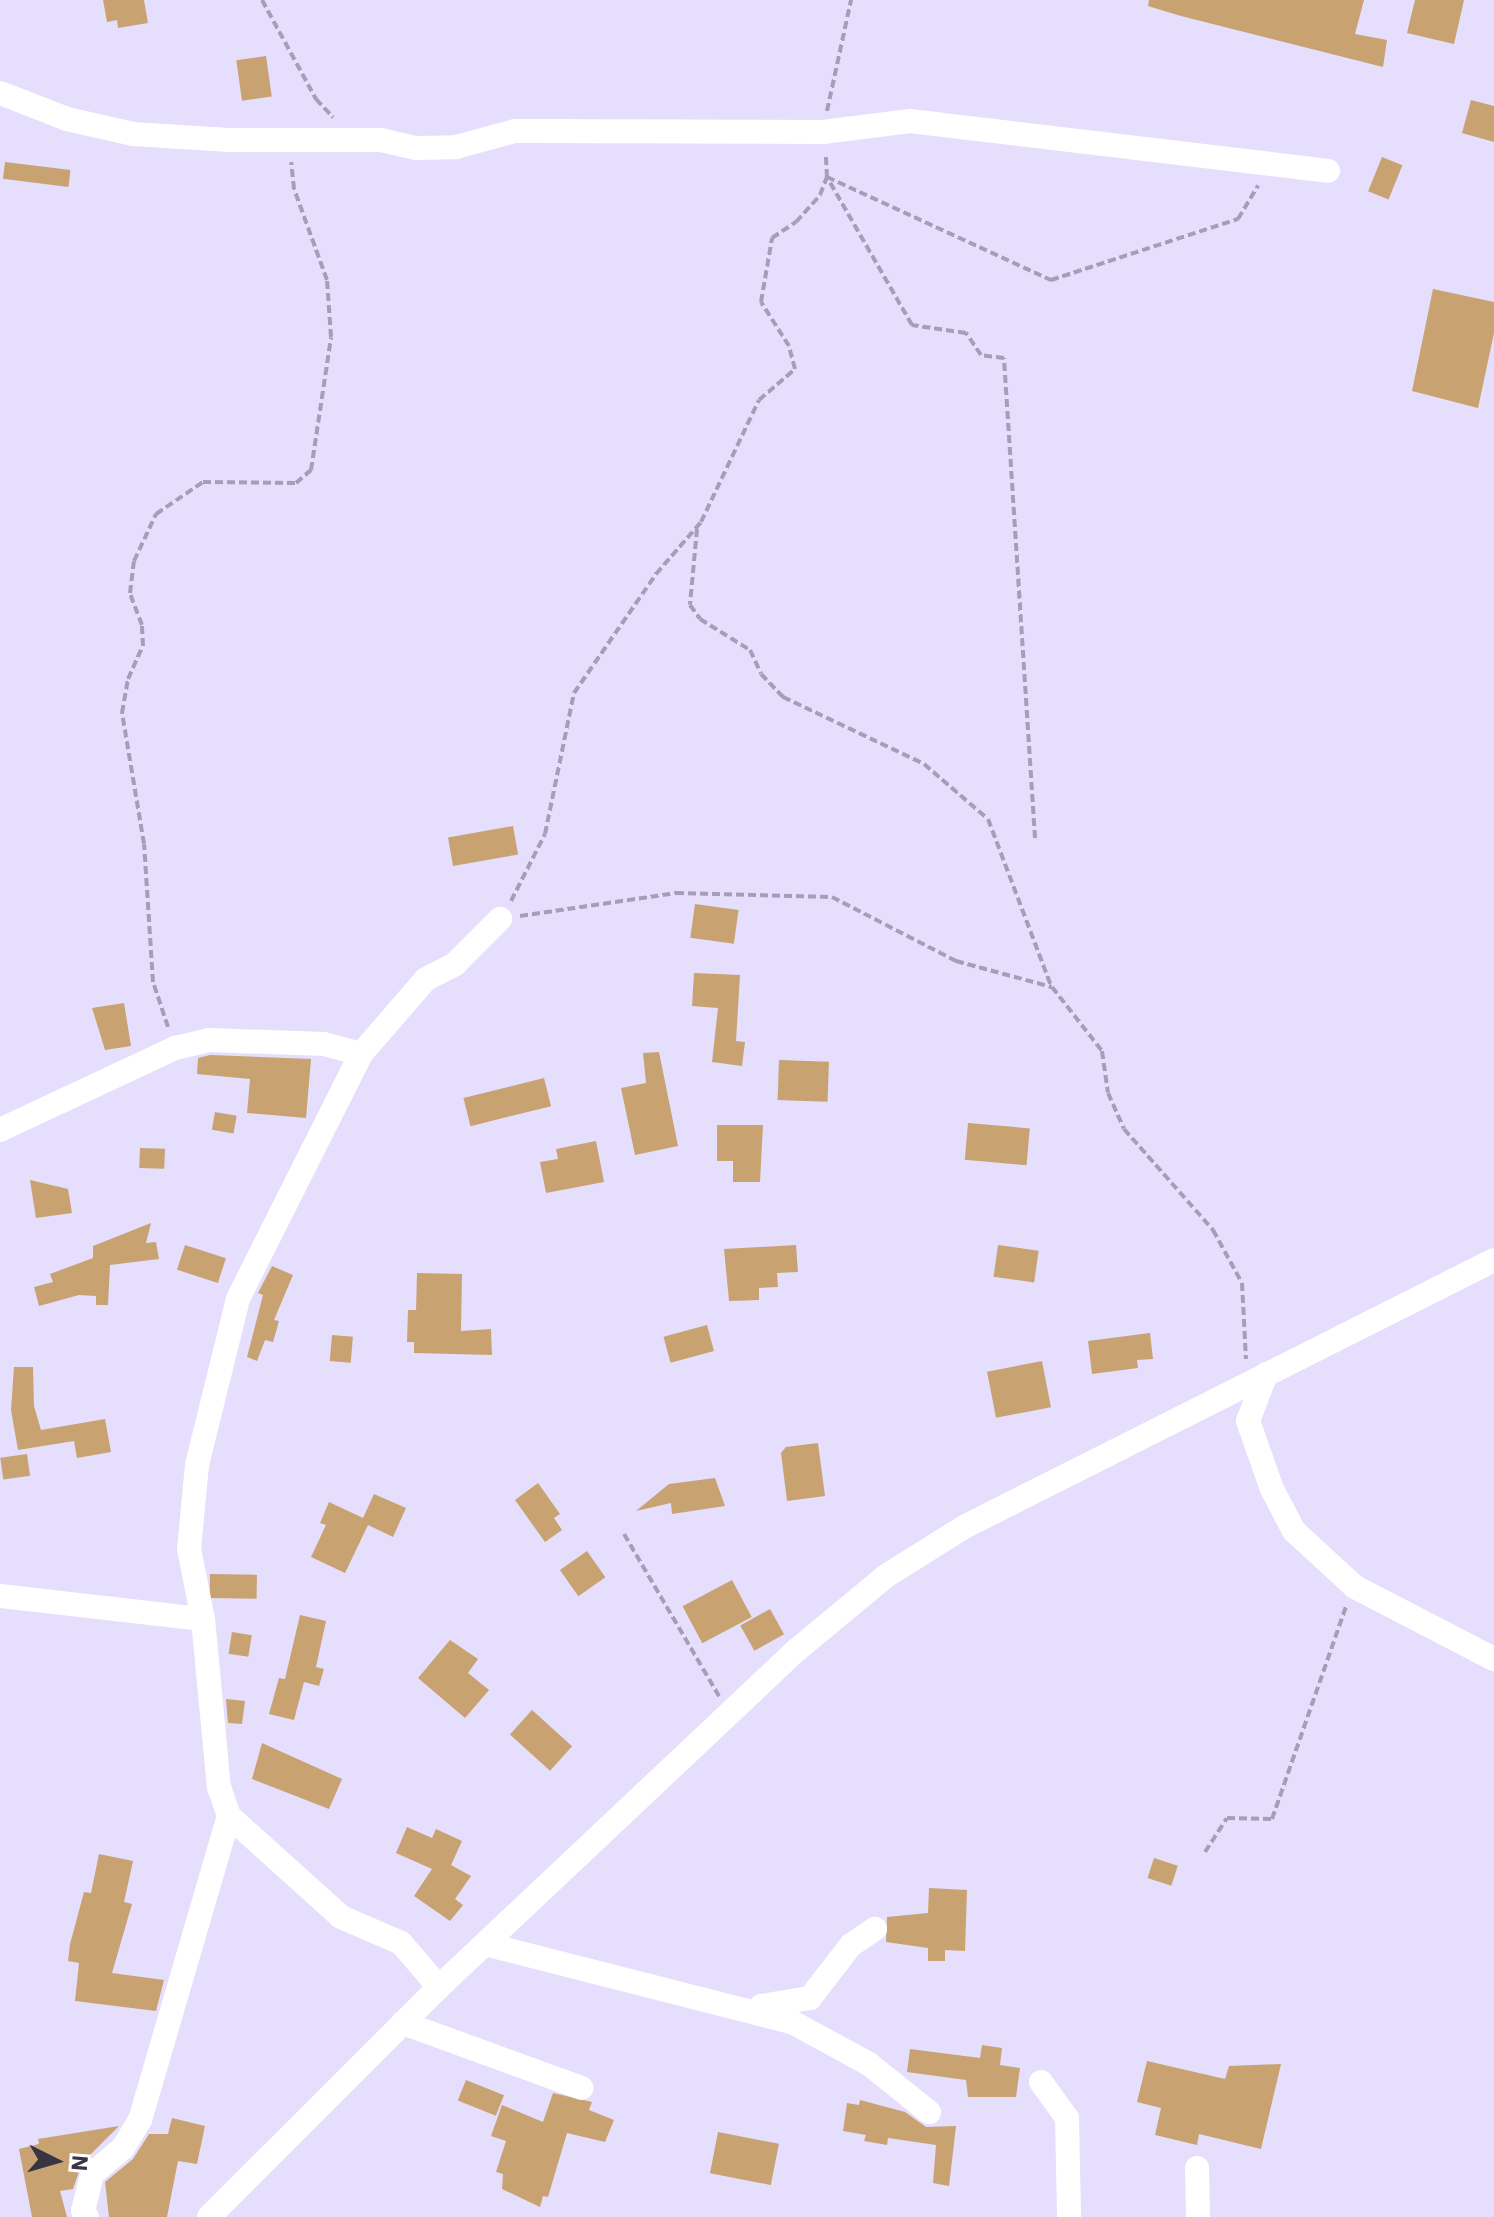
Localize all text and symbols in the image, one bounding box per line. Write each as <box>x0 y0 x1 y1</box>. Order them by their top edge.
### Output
north arrow <box>16 2121 96 2201</box>
text: N <box>65 2154 96 2172</box>

